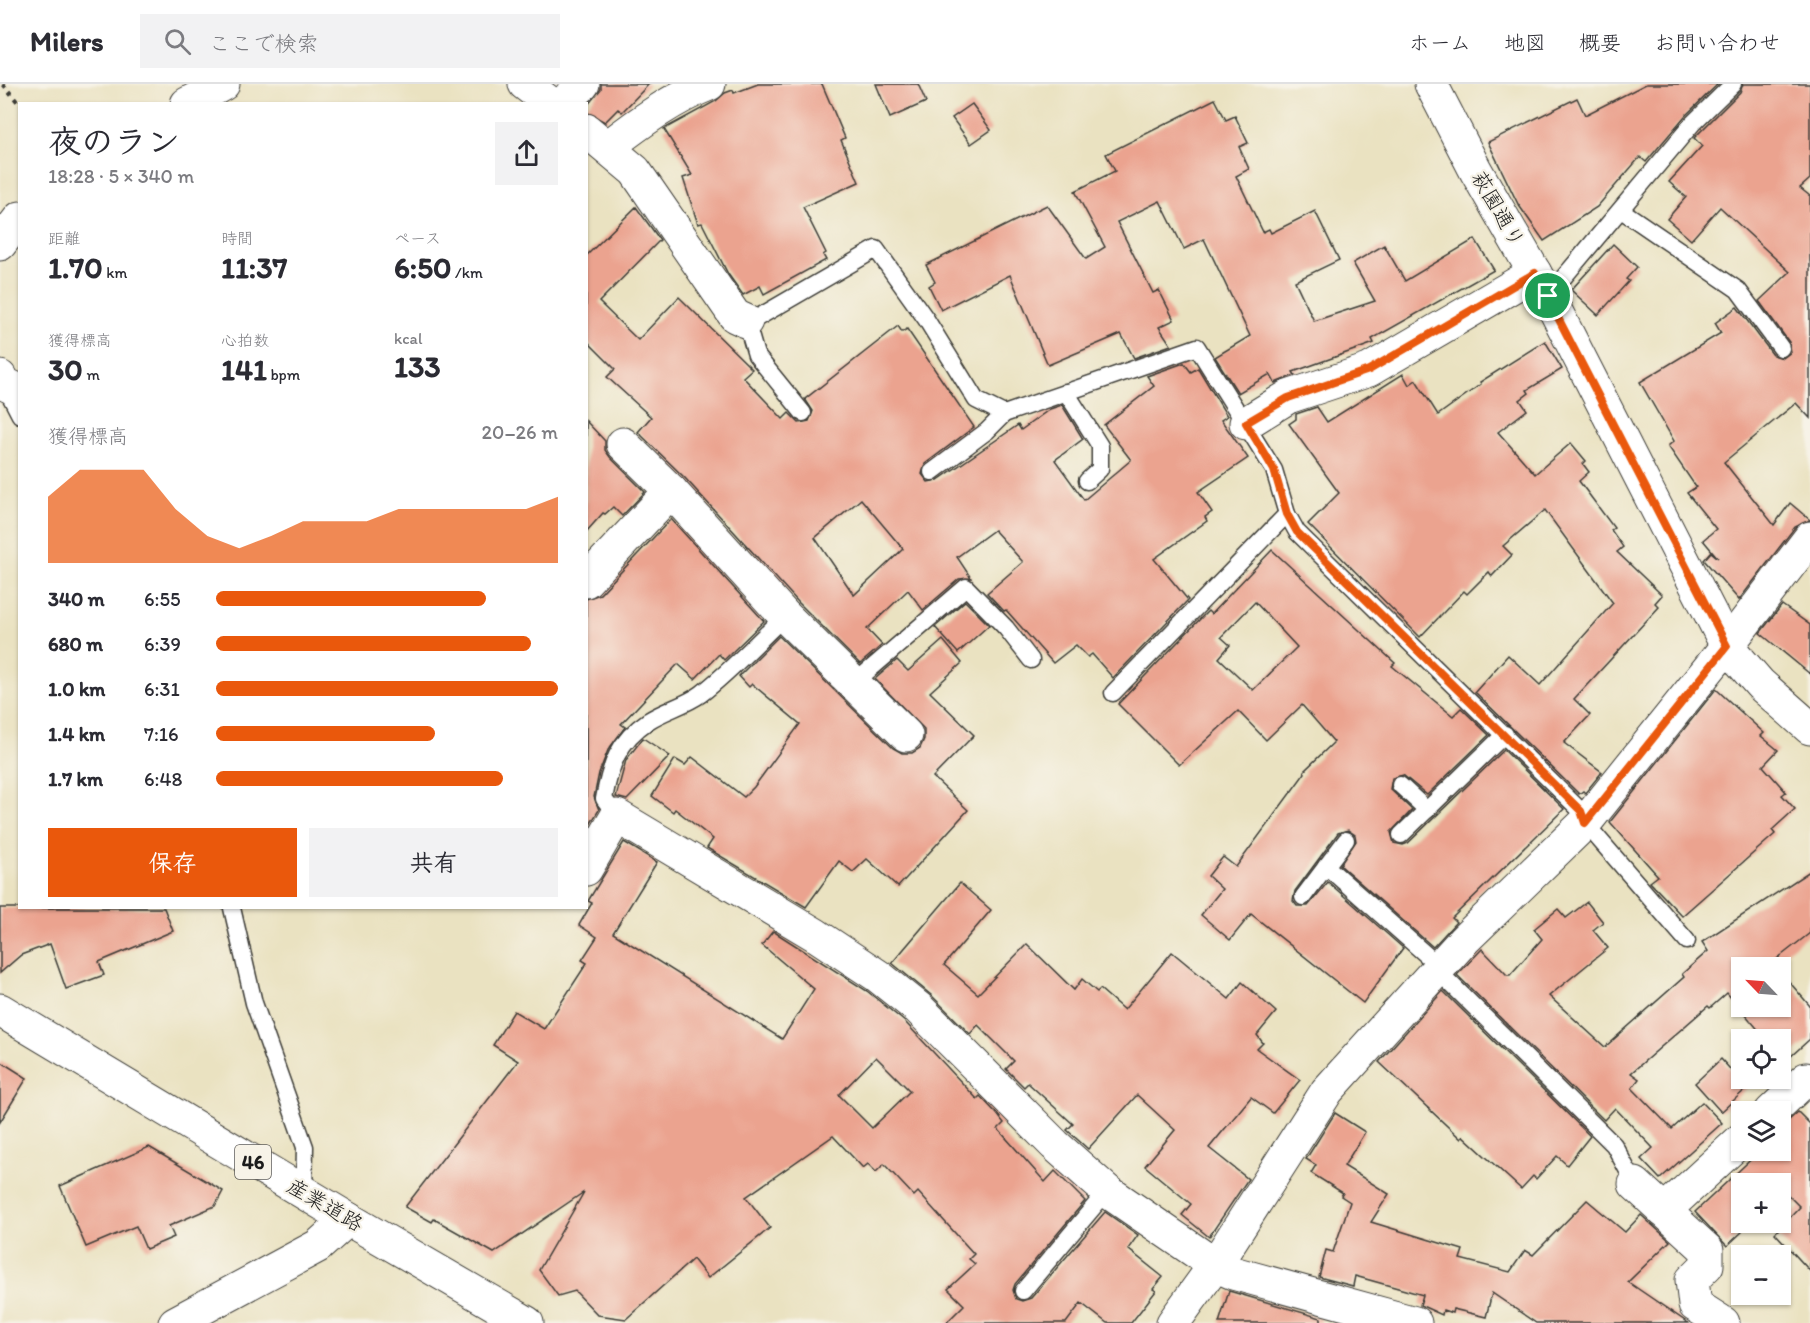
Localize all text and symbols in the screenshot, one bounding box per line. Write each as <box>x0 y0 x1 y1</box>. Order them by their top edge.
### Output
search box <box>140 14 560 68</box>
text: Milers <box>30 24 104 58</box>
icon: search <box>161 25 194 58</box>
text: ここで検索 <box>209 30 319 57</box>
text: ホーム <box>1409 30 1471 55</box>
text: 地図 <box>1504 30 1546 55</box>
text: 概要 <box>1579 30 1621 55</box>
text: お問い合わせ <box>1654 30 1780 55</box>
text: 夜のラン <box>48 122 180 161</box>
button: share <box>495 122 558 185</box>
text: 18:28 · 5 × 340 m <box>48 164 194 188</box>
street label: 萩園通り <box>1467 166 1530 251</box>
text: 距離 <box>48 229 80 248</box>
text: 時間 <box>221 229 253 248</box>
text: ペース <box>394 229 441 248</box>
text: 1.70 <box>48 249 103 286</box>
text: 11:37 <box>221 249 287 286</box>
text: 6:50 <box>394 249 451 286</box>
text: km <box>103 263 127 282</box>
text: /km <box>451 263 483 282</box>
pin <box>1522 270 1573 321</box>
icon: arrive <box>1531 279 1564 312</box>
text: kcal <box>394 329 422 348</box>
text: 獲得標高 <box>48 331 112 350</box>
text: 心拍数 <box>221 331 269 350</box>
text: 133 <box>394 348 441 385</box>
text: 30 <box>48 351 83 388</box>
text: 141 <box>221 351 267 388</box>
text: m <box>83 365 100 384</box>
text: bpm <box>267 365 300 384</box>
text: 20–26 m <box>482 420 558 444</box>
text: 獲得標高 <box>48 424 128 448</box>
text: 340 m <box>48 587 105 611</box>
text: 6:55 <box>144 587 180 611</box>
text: 680 m <box>48 632 103 656</box>
text: 6:39 <box>144 632 181 656</box>
text: 1.0 km <box>48 677 105 701</box>
text: 6:31 <box>144 677 180 701</box>
text: 1.4 km <box>48 722 105 746</box>
text: 7:16 <box>144 722 179 746</box>
text: 1.7 km <box>48 767 103 791</box>
text: 6:48 <box>144 767 182 791</box>
button: 保存 <box>48 828 297 897</box>
button: 共有 <box>309 828 558 897</box>
north arrow <box>1731 957 1791 1017</box>
map controls <box>1731 957 1791 1305</box>
button: locate <box>1731 1029 1791 1089</box>
button: layers <box>1731 1101 1791 1161</box>
road number: 46 <box>235 1145 271 1179</box>
street label: 産業道路 <box>283 1173 368 1236</box>
button: + <box>1731 1173 1791 1233</box>
button: − <box>1731 1245 1791 1305</box>

